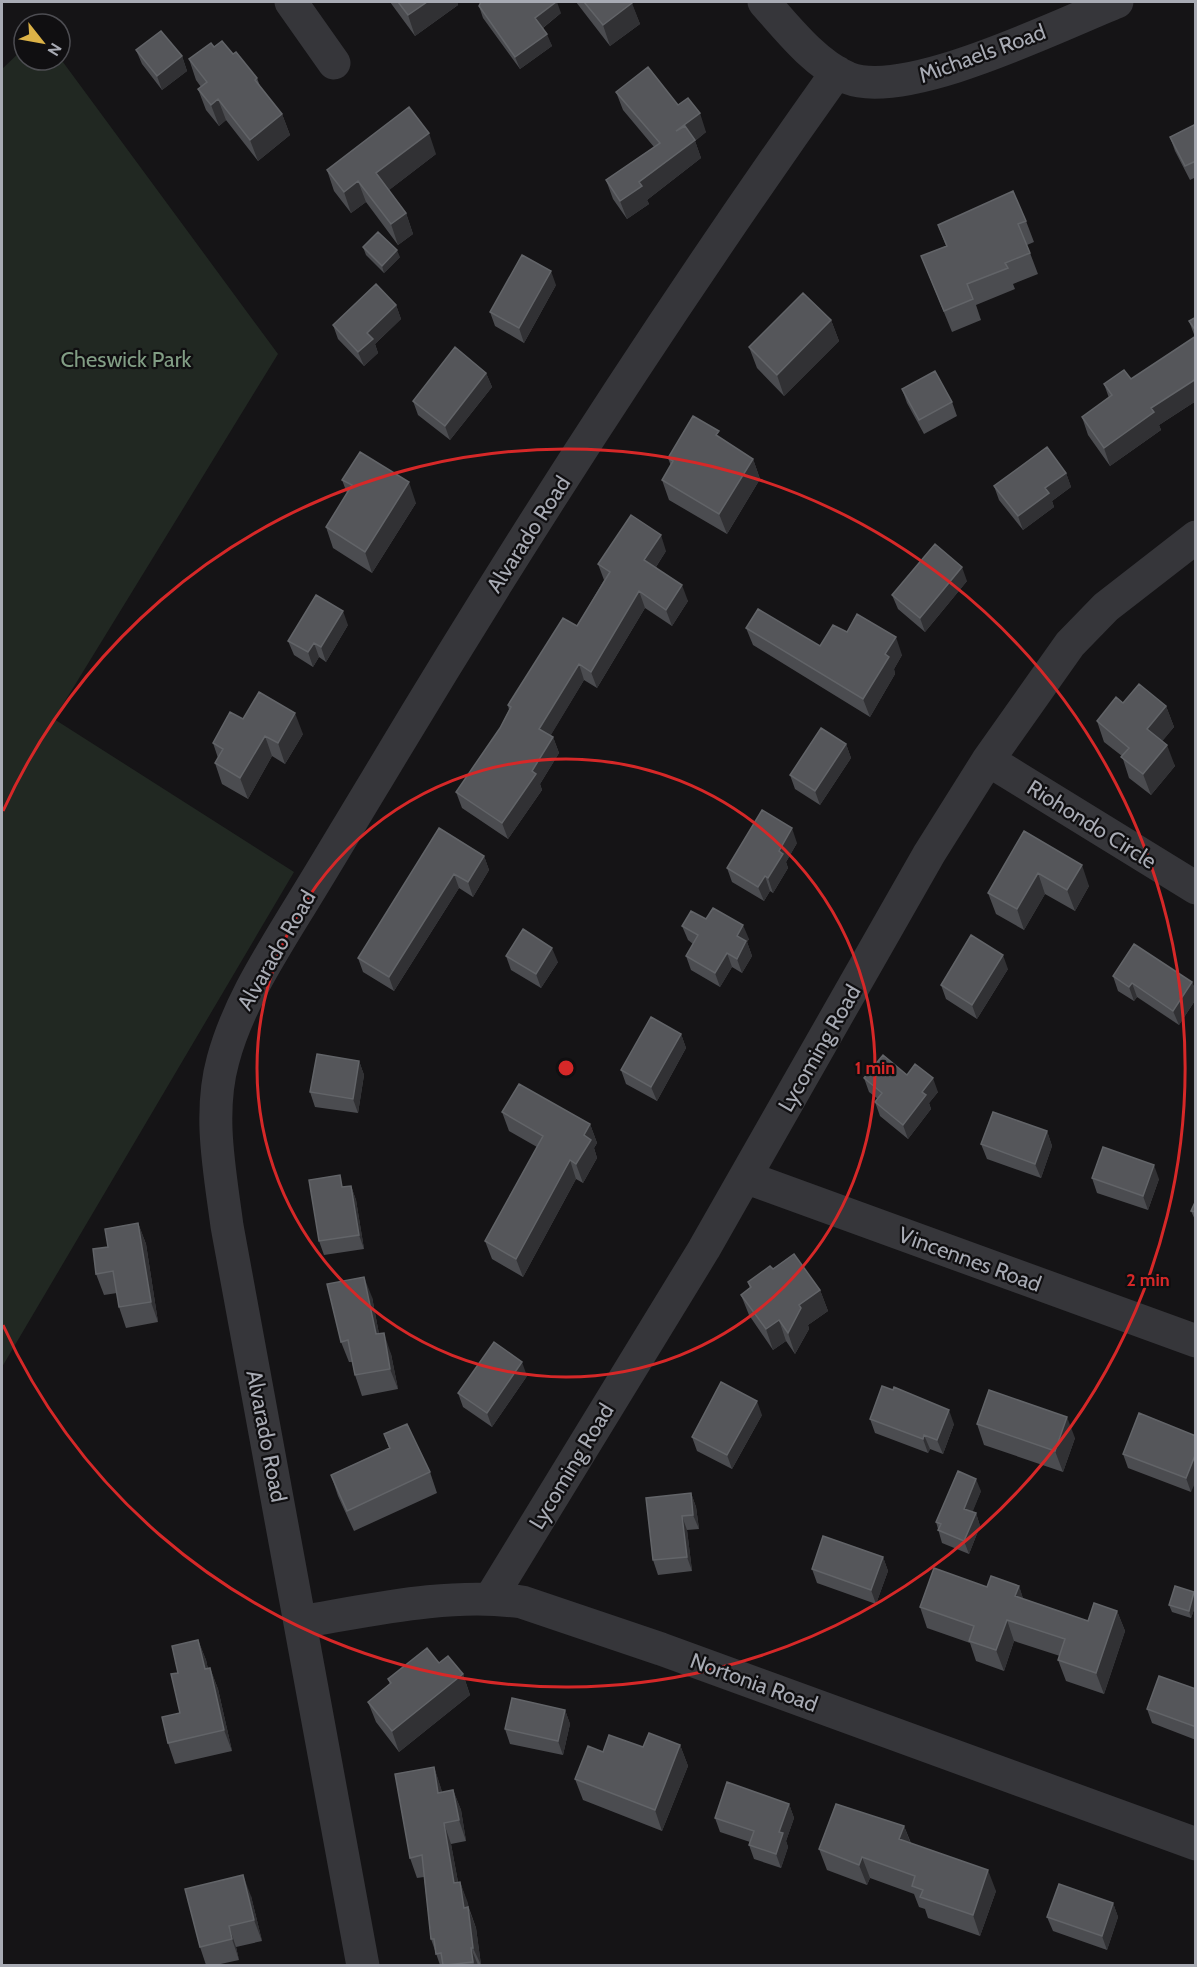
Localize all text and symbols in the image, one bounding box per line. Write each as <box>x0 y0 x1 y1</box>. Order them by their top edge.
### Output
north arrow <box>12 12 72 72</box>
street label: Michaels Road <box>915 18 1049 89</box>
text: N <box>43 40 65 59</box>
park label: Cheswick Park <box>61 346 192 373</box>
street label: Alvarado Road <box>481 471 576 598</box>
street label: Riohondo Circle <box>1022 774 1161 875</box>
street label: Alvarado Road <box>231 885 322 1015</box>
street label: Lycoming Road <box>772 980 867 1117</box>
text: 1 min <box>855 1057 895 1079</box>
centre of rings <box>556 1058 576 1078</box>
street label: Vincennes Road <box>895 1221 1045 1298</box>
text: 2 min <box>1126 1269 1170 1291</box>
street label: Alvarado Road <box>240 1368 293 1504</box>
street label: Lycoming Road <box>523 1398 620 1534</box>
street label: Nortonia Road <box>686 1647 821 1718</box>

